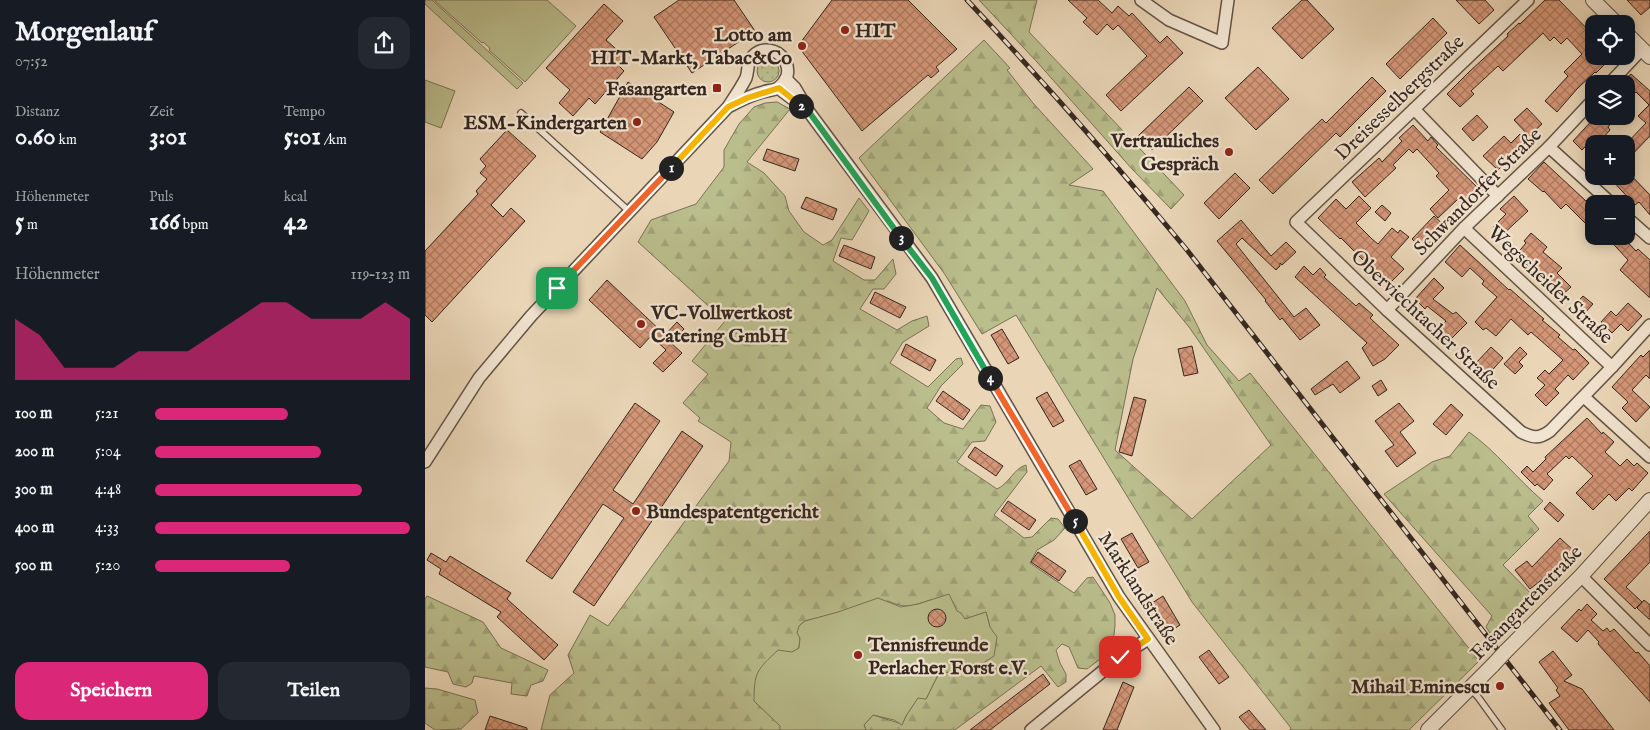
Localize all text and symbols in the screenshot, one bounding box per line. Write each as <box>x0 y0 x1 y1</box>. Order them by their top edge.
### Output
text: Morgenlauf <box>15 15 154 50</box>
map controls <box>1585 15 1635 245</box>
button: locate <box>1585 15 1635 65</box>
button: share <box>358 17 410 69</box>
place label: HIT <box>855 19 896 44</box>
place label: Lotto am HIT-Markt, Tabac&Co <box>591 23 793 71</box>
marker: HIT <box>839 24 851 36</box>
street label: Dreisesselbergstraße <box>1330 30 1470 166</box>
marker: Lotto am HIT-Markt, Tabac&Co <box>796 40 808 52</box>
text: 07:52 <box>15 52 48 72</box>
button: layers <box>1585 75 1635 125</box>
place label: Fasangarten <box>606 77 707 102</box>
marker: Fasangarten <box>711 82 723 94</box>
pin: 2 <box>789 94 813 118</box>
text: 2 <box>798 97 805 115</box>
text: Distanz <box>15 103 60 121</box>
text: Zeit <box>149 103 174 121</box>
text: Tempo <box>284 103 325 121</box>
place label: ESM-Kindergarten <box>464 111 627 136</box>
marker: ESM-Kindergarten <box>631 116 643 128</box>
text: 0.60 <box>15 121 55 153</box>
text: 3:01 <box>149 121 187 153</box>
text: 5:01 <box>284 121 321 153</box>
street label: Schwandorfer Straße <box>1409 123 1547 261</box>
place label: Vertrauliches Gespräch <box>1110 129 1219 177</box>
text: km <box>55 131 77 149</box>
text: /km <box>321 131 347 149</box>
button: + <box>1585 135 1635 185</box>
marker: Vertrauliches Gespräch <box>1223 146 1235 158</box>
pin: 1 <box>659 156 683 180</box>
text: 1 <box>669 159 674 177</box>
text: Höhenmeter <box>15 188 89 206</box>
text: Puls <box>149 188 173 206</box>
text: kcal <box>284 188 307 206</box>
button: − <box>1585 195 1635 245</box>
text: 5 <box>15 206 24 238</box>
text: 166 <box>149 206 180 238</box>
text: 42 <box>284 206 308 238</box>
text: m <box>24 216 38 234</box>
text: bpm <box>180 216 209 234</box>
street label: Wegscheider Straße <box>1482 220 1618 350</box>
pin: 3 <box>889 226 913 250</box>
text: 3 <box>899 229 904 247</box>
street label: Oberviechtacher Straße <box>1345 245 1505 396</box>
text: Höhenmeter <box>15 265 100 285</box>
text: 119–123 m <box>350 265 410 285</box>
pin <box>536 267 578 309</box>
icon: arrive <box>543 274 571 302</box>
place label: VC-Vollwertkost Catering GmbH <box>650 301 793 349</box>
marker: VC-Vollwertkost Catering GmbH <box>635 318 647 330</box>
pin: 4 <box>977 366 1003 390</box>
text: 4 <box>987 369 994 387</box>
text: 100 m <box>15 404 52 424</box>
text: 5:21 <box>95 404 118 424</box>
text: 200 m <box>15 442 54 462</box>
text: 5:04 <box>95 442 121 462</box>
text: 300 m <box>15 480 53 500</box>
text: 4:48 <box>95 480 121 500</box>
place label: Bundespatentgericht <box>646 500 819 525</box>
marker: Bundespatentgericht <box>630 505 642 517</box>
pin: 5 <box>1063 508 1087 534</box>
text: 5 <box>1073 512 1078 530</box>
text: 400 m <box>15 518 54 538</box>
text: 4:33 <box>95 518 119 538</box>
street label: Marklandstraße <box>1092 527 1184 650</box>
street label: Fasangartenstraße <box>1466 540 1588 666</box>
text: 500 m <box>15 556 52 576</box>
text: 5:20 <box>95 556 120 576</box>
place label: Tennisfreunde Perlacher Forst e.V. <box>867 633 1028 681</box>
pin <box>1099 636 1141 678</box>
icon: check <box>1106 643 1134 671</box>
marker: Tennisfreunde Perlacher Forst e.V. <box>852 649 864 661</box>
button: Speichern <box>15 662 208 720</box>
button: Teilen <box>218 662 410 720</box>
place label: Mihail Eminescu <box>1351 675 1491 700</box>
marker: Mihail Eminescu <box>1494 680 1506 692</box>

